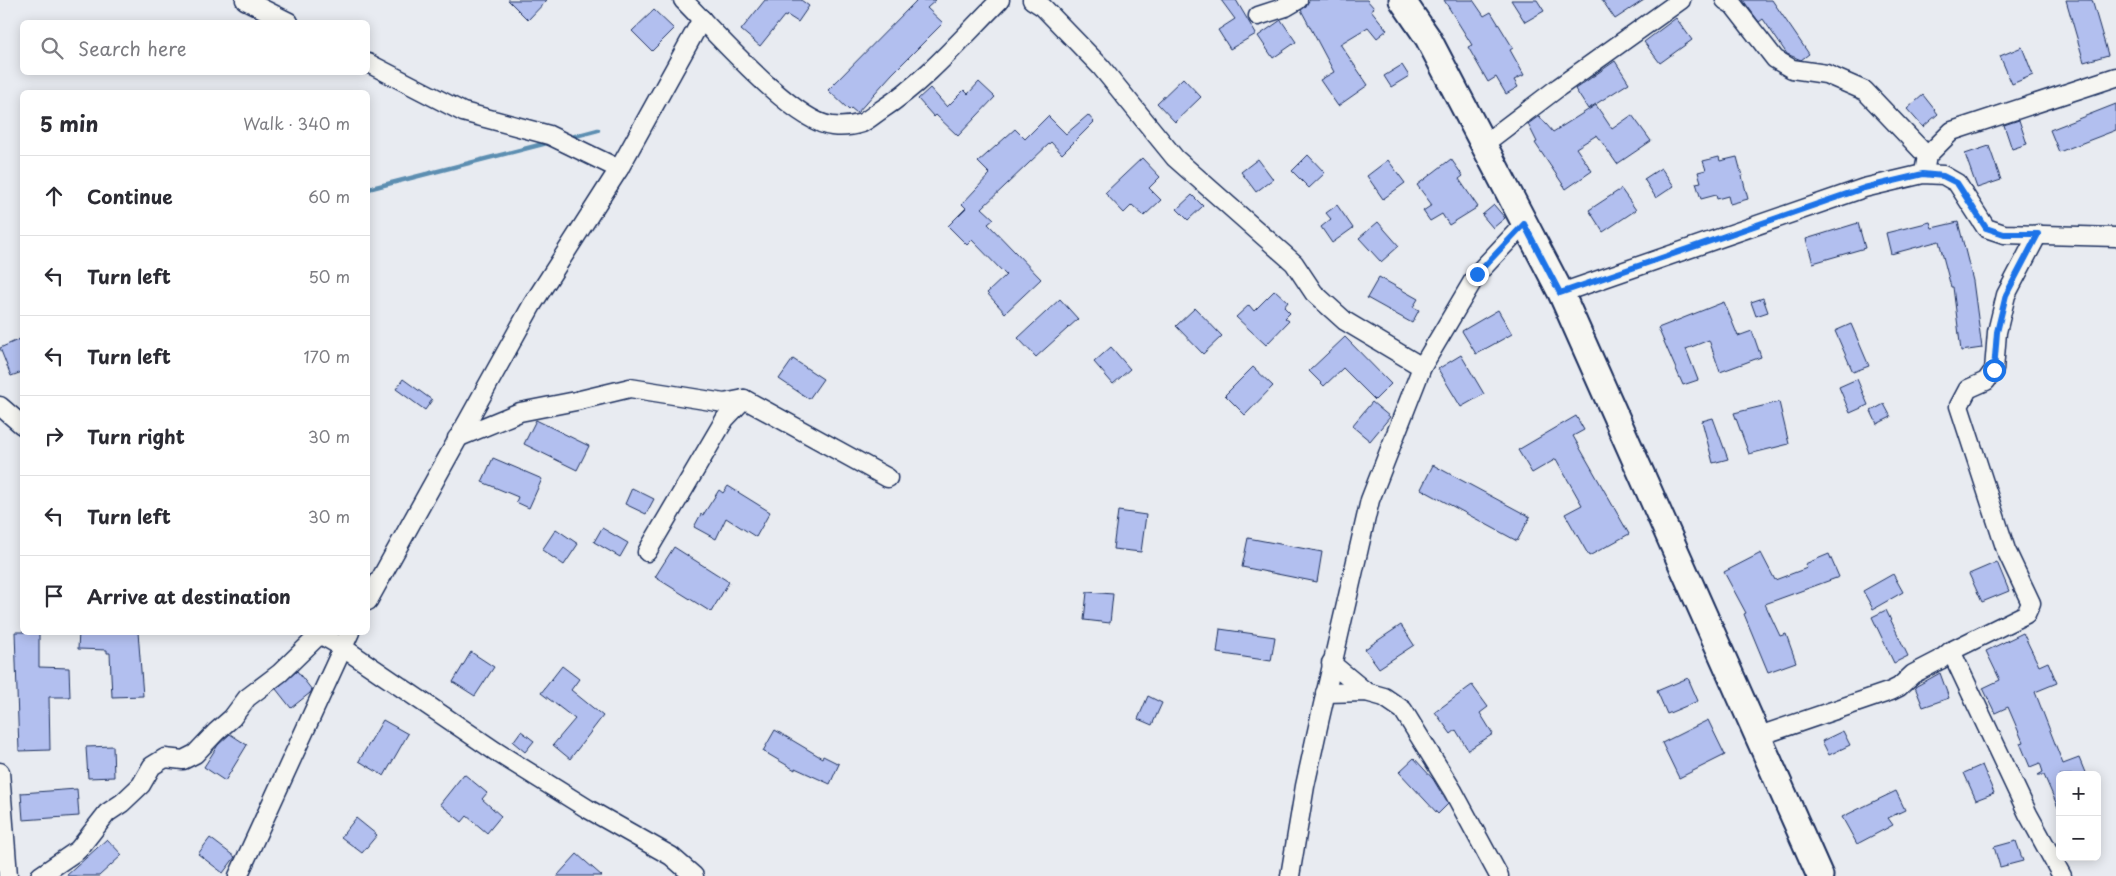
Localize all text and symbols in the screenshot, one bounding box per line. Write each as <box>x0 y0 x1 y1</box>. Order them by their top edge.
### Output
search box <box>20 20 370 75</box>
icon: search <box>38 34 66 62</box>
text: Search here <box>78 34 187 62</box>
text: 5 min <box>40 107 98 139</box>
text: Walk · 340 m <box>243 111 350 135</box>
icon: ahead <box>40 182 68 210</box>
text: Continue <box>87 182 173 210</box>
text: 60 m <box>308 184 350 208</box>
icon: left <box>40 262 68 290</box>
text: Turn left <box>87 262 171 290</box>
route end <box>1466 263 1489 286</box>
text: 50 m <box>309 264 350 288</box>
icon: left <box>40 342 68 370</box>
text: Turn left <box>87 342 171 370</box>
text: 170 m <box>304 344 350 368</box>
route start <box>1983 359 2006 382</box>
icon: right <box>40 422 68 450</box>
text: Turn right <box>87 422 185 450</box>
text: 30 m <box>308 424 350 448</box>
icon: left <box>40 502 68 530</box>
text: Turn left <box>87 502 171 530</box>
text: 30 m <box>308 504 350 528</box>
icon: arrive <box>40 582 68 610</box>
text: Arrive at destination <box>87 582 291 610</box>
map controls <box>2056 771 2101 861</box>
button: + <box>2056 771 2101 816</box>
button: − <box>2056 816 2101 861</box>

